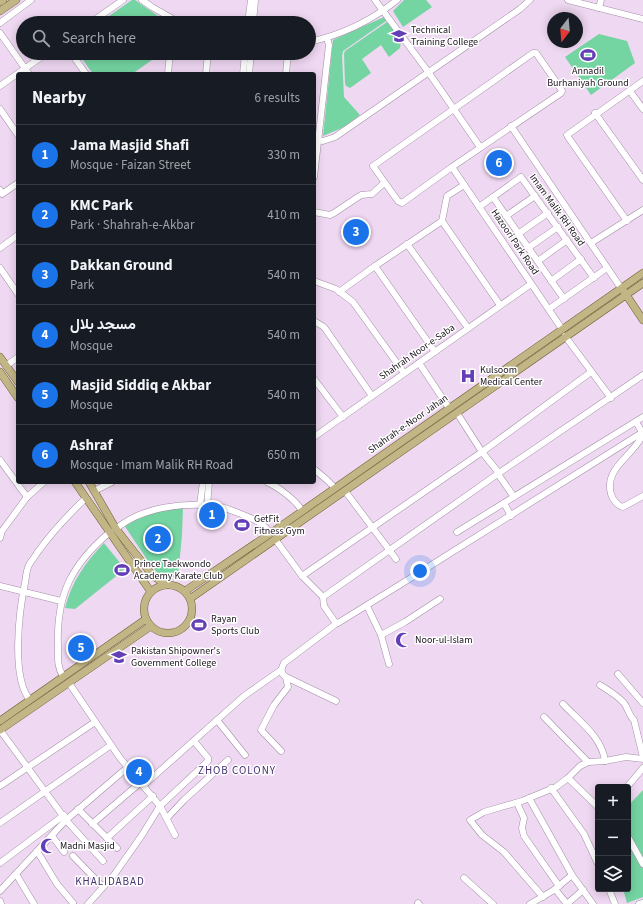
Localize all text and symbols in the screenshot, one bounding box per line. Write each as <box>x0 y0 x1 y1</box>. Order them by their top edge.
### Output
north arrow <box>547 12 583 48</box>
search box <box>16 16 316 60</box>
place label: Technical Training College <box>411 23 478 49</box>
icon: search <box>30 27 52 49</box>
school or university icon: Technical Training College <box>390 27 408 45</box>
text: Search here <box>62 28 136 49</box>
sports icon: Annadil Burhaniyah Ground <box>579 46 597 64</box>
place label: Annadil Burhaniyah Ground <box>547 64 629 90</box>
text: Nearby <box>32 86 86 110</box>
text: 6 results <box>255 89 300 107</box>
text: Jama Masjid Shafi <box>70 135 189 156</box>
text: 1 <box>42 146 48 164</box>
text: 330 m <box>267 146 300 164</box>
pin: 6 <box>486 148 512 178</box>
text: Mosque · Faizan Street <box>70 156 191 174</box>
street label: Imam Malik RH Road <box>526 171 588 249</box>
text: KMC Park <box>70 195 133 216</box>
text: 2 <box>42 206 48 224</box>
text: 410 m <box>267 206 300 224</box>
street label: Hazoori Park Road <box>488 206 542 278</box>
text: Park · Shahrah-e-Akbar <box>70 216 194 234</box>
pin: 3 <box>343 217 369 247</box>
text: Dakkan Ground <box>70 255 173 276</box>
text: 3 <box>42 266 48 284</box>
text: 540 m <box>267 266 300 284</box>
text: Park <box>70 276 94 294</box>
text: مسجد بلال <box>70 314 136 335</box>
street label: Shahrah Noor-e-Saba <box>376 321 458 383</box>
text: 4 <box>42 326 48 344</box>
text: 540 m <box>267 326 300 344</box>
text: Mosque <box>70 337 113 355</box>
place label: Kulsoom Medical Center <box>480 363 543 389</box>
hospital icon: Kulsoom Medical Center <box>459 367 477 385</box>
text: Masjid Siddiq e Akbar <box>70 375 211 396</box>
text: 5 <box>42 386 48 404</box>
text: 540 m <box>267 386 300 404</box>
street label: Shahrah-e-Noor Jahan <box>365 391 451 457</box>
text: Mosque <box>70 396 113 414</box>
text: Ashraf <box>70 435 113 456</box>
text: 6 <box>42 446 48 464</box>
text: 650 m <box>267 446 300 464</box>
text: Mosque · Imam Malik RH Road <box>70 456 233 474</box>
pin: 1 <box>199 500 225 530</box>
place label: GetFit Fitness Gym <box>254 512 305 538</box>
sports icon: GetFit Fitness Gym <box>233 516 251 534</box>
pin: 2 <box>145 524 171 554</box>
place label: Prince Taekwondo Academy Karate Club <box>134 557 223 583</box>
sports icon: Prince Taekwondo Academy Karate Club <box>113 561 131 579</box>
your location <box>410 561 430 581</box>
place label: Rayan Sports Club <box>211 612 260 638</box>
sports icon: Rayan Sports Club <box>190 616 208 634</box>
mosque icon: Noor-ul-Islam <box>394 631 412 649</box>
pin: 5 <box>68 633 94 663</box>
place label: Noor-ul-Islam <box>415 633 472 647</box>
place label: Pakistan Shipowner's Government College <box>131 644 220 670</box>
school or university icon: Pakistan Shipowner's Government College <box>110 648 128 666</box>
pin: 4 <box>126 757 152 787</box>
district label: ZHOB COLONY <box>198 763 276 778</box>
map controls <box>595 784 631 892</box>
button: + <box>595 784 631 820</box>
button: − <box>595 820 631 856</box>
mosque icon: Madni Masjid <box>39 837 57 855</box>
place label: Madni Masjid <box>60 839 115 853</box>
button: layers <box>595 856 631 892</box>
district label: KHALIDABAD <box>75 874 145 889</box>

